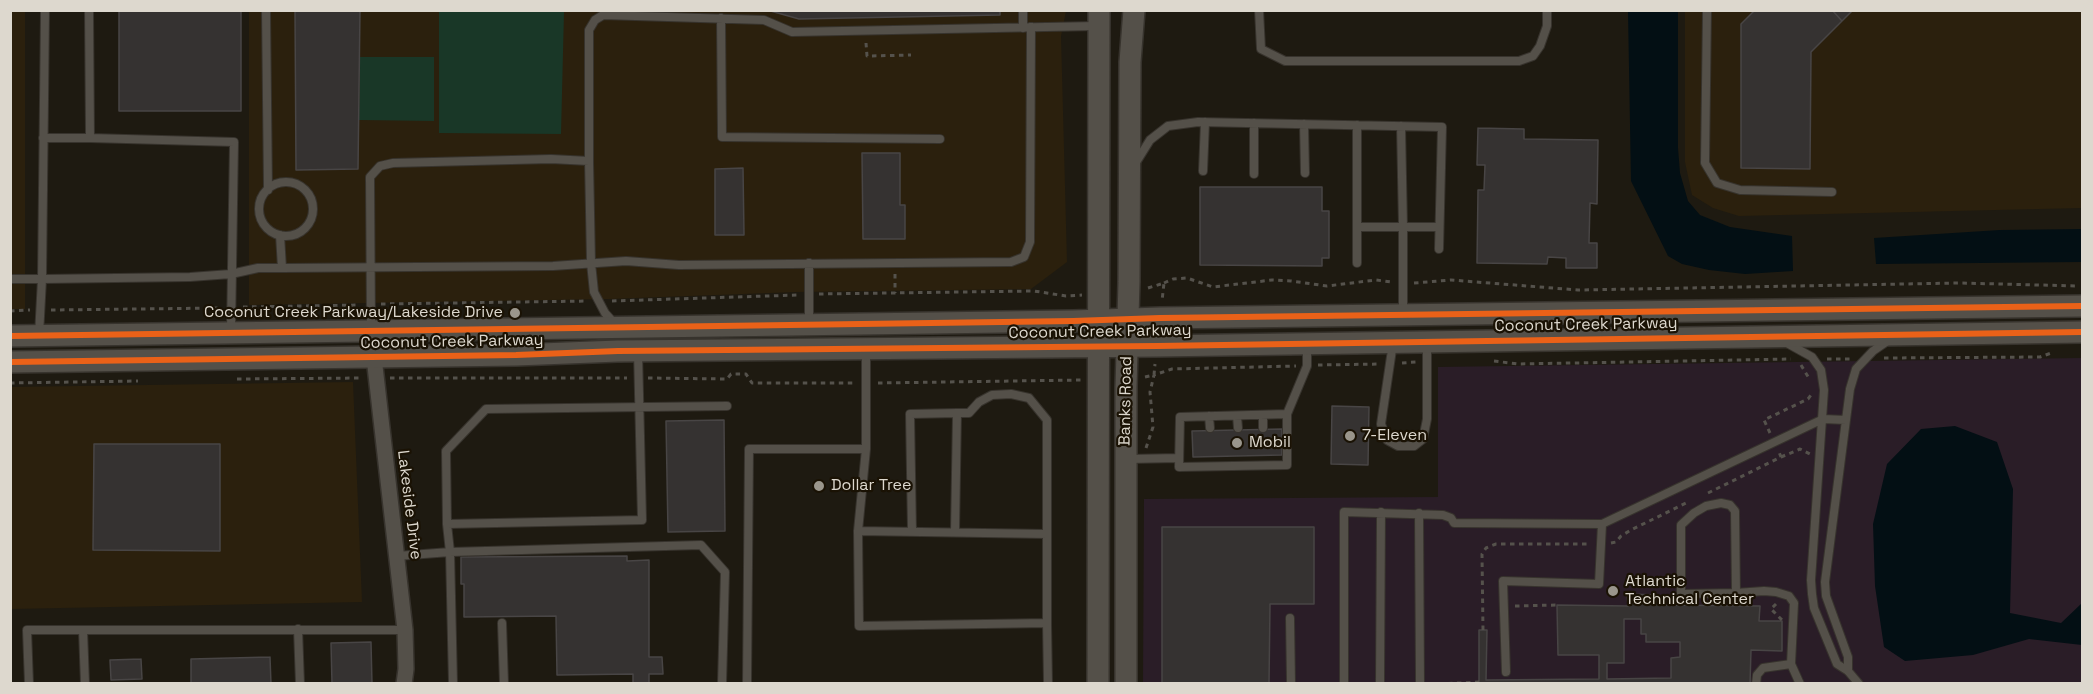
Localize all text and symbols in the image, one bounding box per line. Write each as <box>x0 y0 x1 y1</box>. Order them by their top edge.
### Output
place label: Coconut Creek Parkway/Lakeside Drive <box>204 303 503 323</box>
marker: Coconut Creek Parkway/Lakeside Drive <box>508 306 522 320</box>
street label: Coconut Creek Parkway <box>1494 314 1678 336</box>
street label: Coconut Creek Parkway <box>1008 321 1192 343</box>
street label: Coconut Creek Parkway <box>360 331 544 353</box>
street label: Banks Road <box>1116 356 1136 446</box>
place label: 7-Eleven <box>1362 426 1427 446</box>
marker: 7-Eleven <box>1343 429 1357 443</box>
place label: Mobil <box>1249 433 1291 453</box>
marker: Mobil <box>1230 436 1244 450</box>
street label: Lakeside Drive <box>393 449 425 561</box>
place label: Dollar Tree <box>831 476 912 496</box>
marker: Dollar Tree <box>812 479 826 493</box>
place label: Atlantic Technical Center <box>1625 572 1754 610</box>
marker: Atlantic Technical Center <box>1606 584 1620 598</box>

